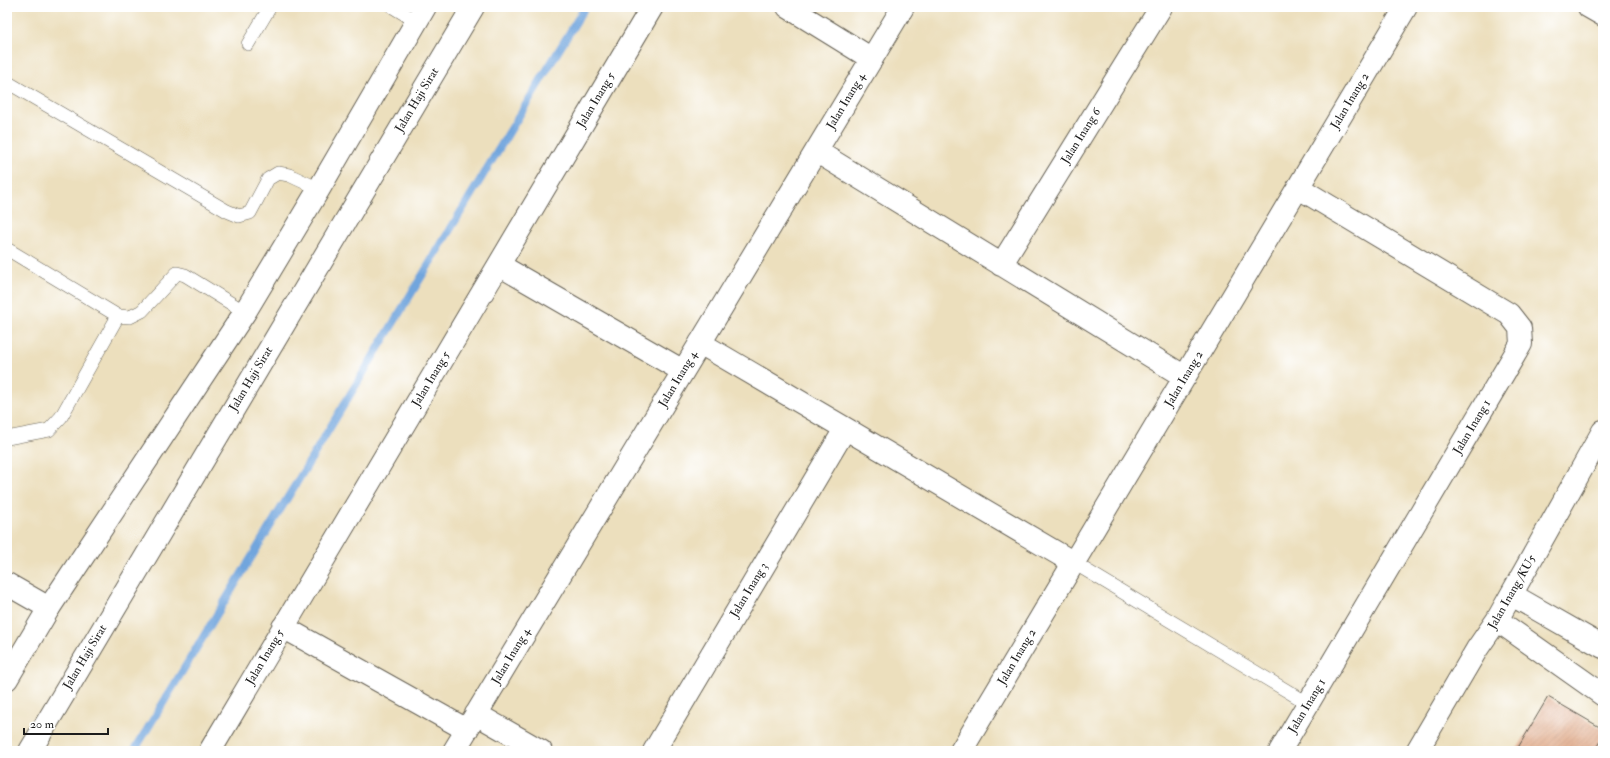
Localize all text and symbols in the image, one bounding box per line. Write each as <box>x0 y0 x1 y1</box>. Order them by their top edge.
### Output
street label: Jalan Haji Sirat <box>391 65 442 136</box>
street label: Jalan Inang 5 <box>573 69 619 131</box>
street label: Jalan Inang 4 <box>823 70 869 133</box>
street label: Jalan Inang 2 <box>1327 70 1373 133</box>
street label: Jalan Inang 6 <box>1057 105 1105 167</box>
street label: Jalan Haji Sirat <box>225 344 276 415</box>
street label: Jalan Inang 5 <box>408 348 454 410</box>
street label: Jalan Inang 4 <box>655 348 701 411</box>
street label: Jalan Inang 2 <box>1161 348 1207 411</box>
street label: Jalan Inang 1 <box>1449 397 1494 458</box>
street label: Jalan Inang /KU5 <box>1484 551 1540 633</box>
street label: Jalan Inang 3 <box>726 560 771 621</box>
street label: Jalan Haji Sirat <box>59 622 110 693</box>
street label: Jalan Inang 4 <box>488 625 534 688</box>
street label: Jalan Inang 5 <box>242 626 288 688</box>
street label: Jalan Inang 2 <box>994 626 1040 689</box>
street label: Jalan Inang 1 <box>1284 676 1329 737</box>
scale bar <box>24 710 108 736</box>
text: 20 m <box>30 717 55 732</box>

